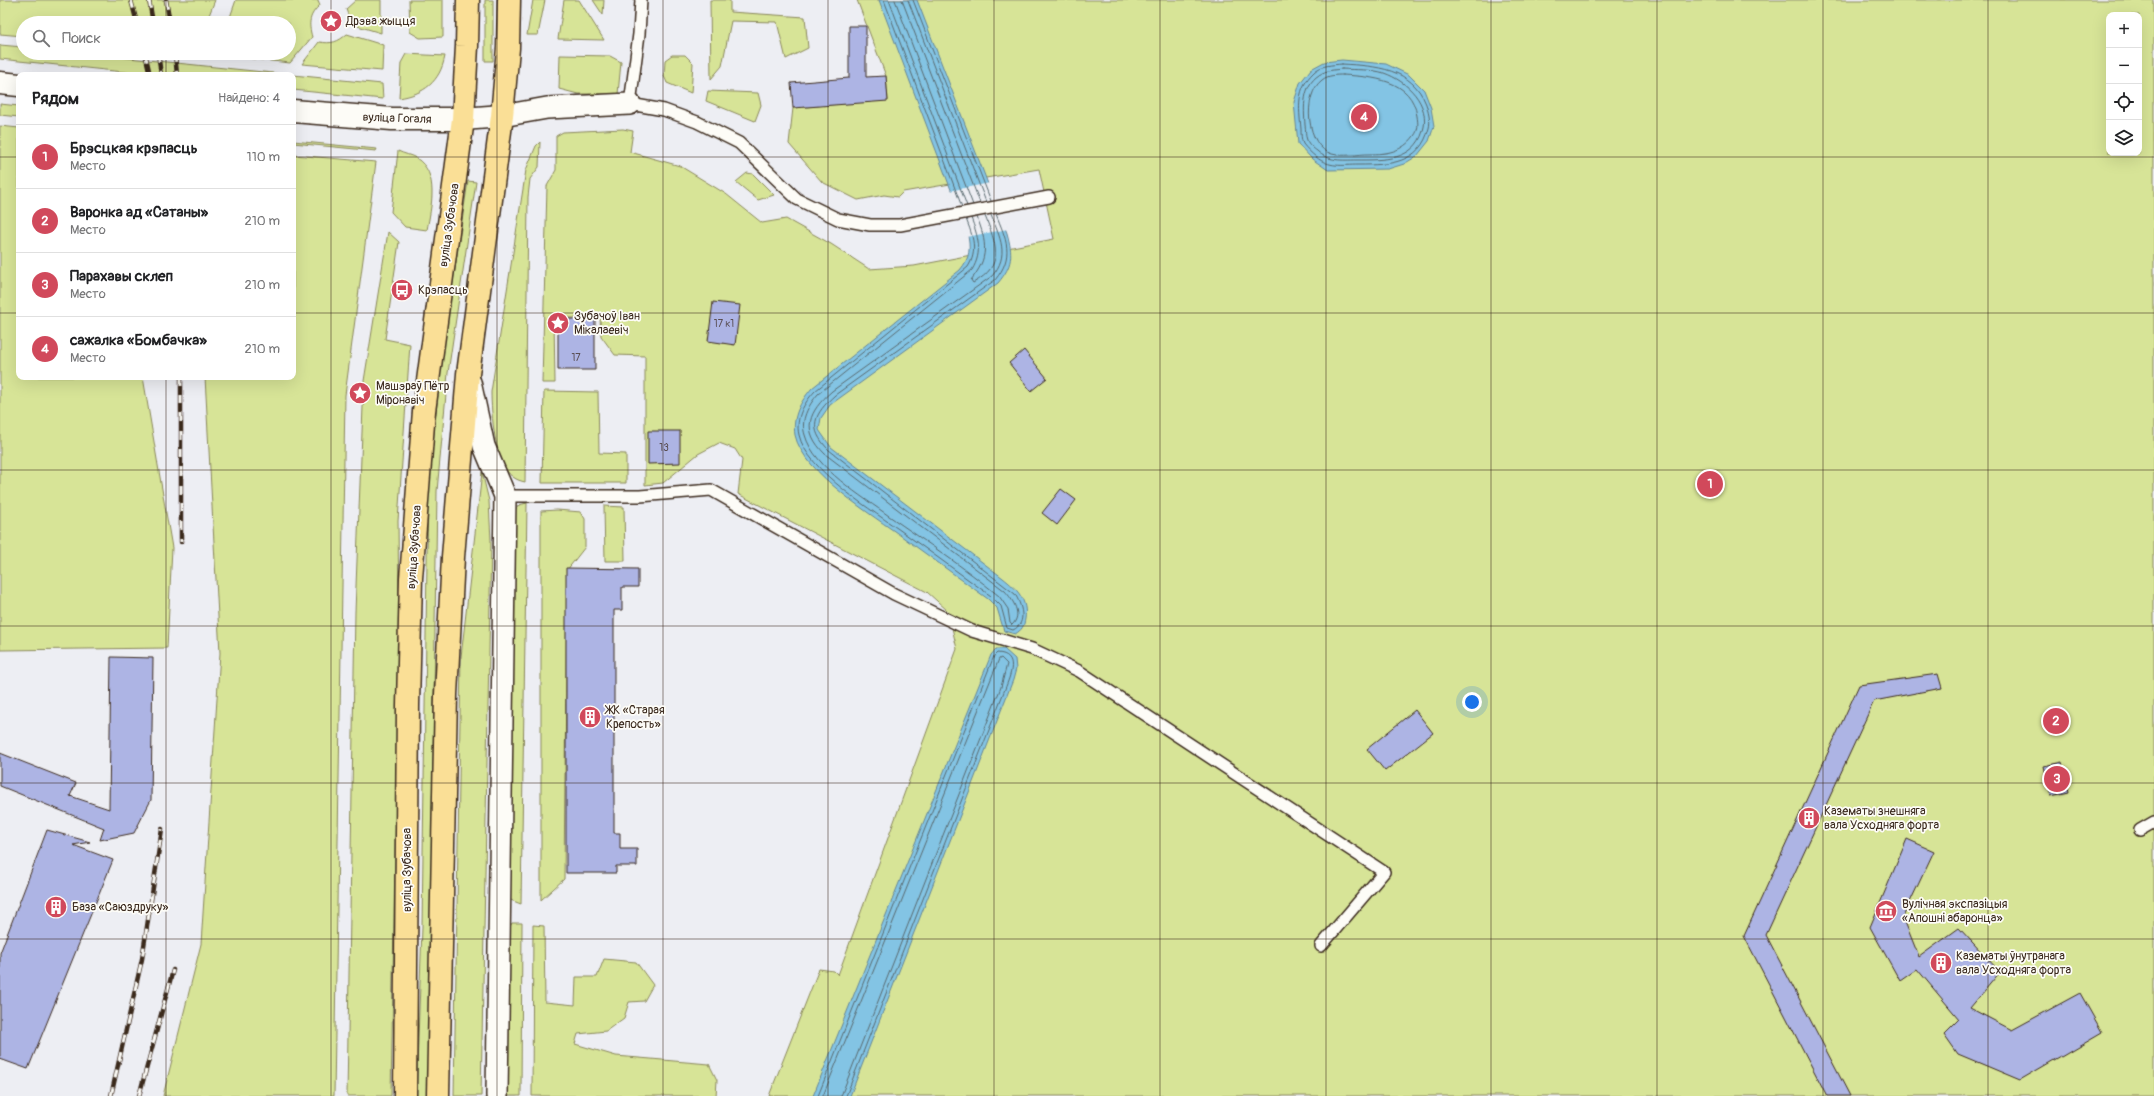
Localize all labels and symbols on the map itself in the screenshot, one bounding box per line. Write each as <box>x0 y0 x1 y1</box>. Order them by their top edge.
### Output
place icon: Дрэва жыцця <box>318 8 344 34</box>
place label: Дрэва жыцця <box>345 14 416 29</box>
pin: 4 <box>1351 102 1377 132</box>
street label: вуліца Гогаля <box>362 110 432 127</box>
street label: вуліца Зубачова <box>436 182 463 268</box>
bus stop icon: Крэпасць <box>389 277 415 303</box>
place label: Крэпасць <box>418 283 468 298</box>
place label: Зубачоў Іван Мікалаевіч <box>574 309 640 338</box>
place icon: Зубачоў Іван Мікалаевіч <box>545 310 571 336</box>
house number: 17 к1 <box>714 318 734 330</box>
house number: 17 <box>571 352 581 364</box>
place label: Машэраў Пётр Міронавіч <box>376 379 450 408</box>
place icon: Машэраў Пётр Міронавіч <box>347 380 373 406</box>
house number: 13 <box>659 442 669 454</box>
pin: 1 <box>1697 469 1723 499</box>
street label: вуліца Зубачова <box>404 504 425 589</box>
your location <box>1462 692 1482 712</box>
place label: ЖК «Старая Крепость» <box>604 703 665 732</box>
building icon: ЖК «Старая Крепость» <box>577 704 603 730</box>
pin: 2 <box>2043 706 2069 736</box>
pin: 3 <box>2044 764 2070 794</box>
place label: Казематы знешняга вала Усходняга форта <box>1824 804 1939 833</box>
building icon: Казематы знешняга вала Усходняга форта <box>1796 805 1822 831</box>
street label: вуліца Зубачова <box>400 828 415 912</box>
building icon: База «Саюздруку» <box>43 894 69 920</box>
place label: Вулічная экспазіцыя «Апошні абаронца» <box>1902 897 2008 926</box>
museum icon: Вулічная экспазіцыя «Апошні абаронца» <box>1873 898 1899 924</box>
place label: База «Саюздруку» <box>72 900 168 915</box>
place label: Казематы ўнутранага вала Усходняга форта <box>1956 949 2071 978</box>
building icon: Казематы ўнутранага вала Усходняга форта <box>1928 950 1954 976</box>

